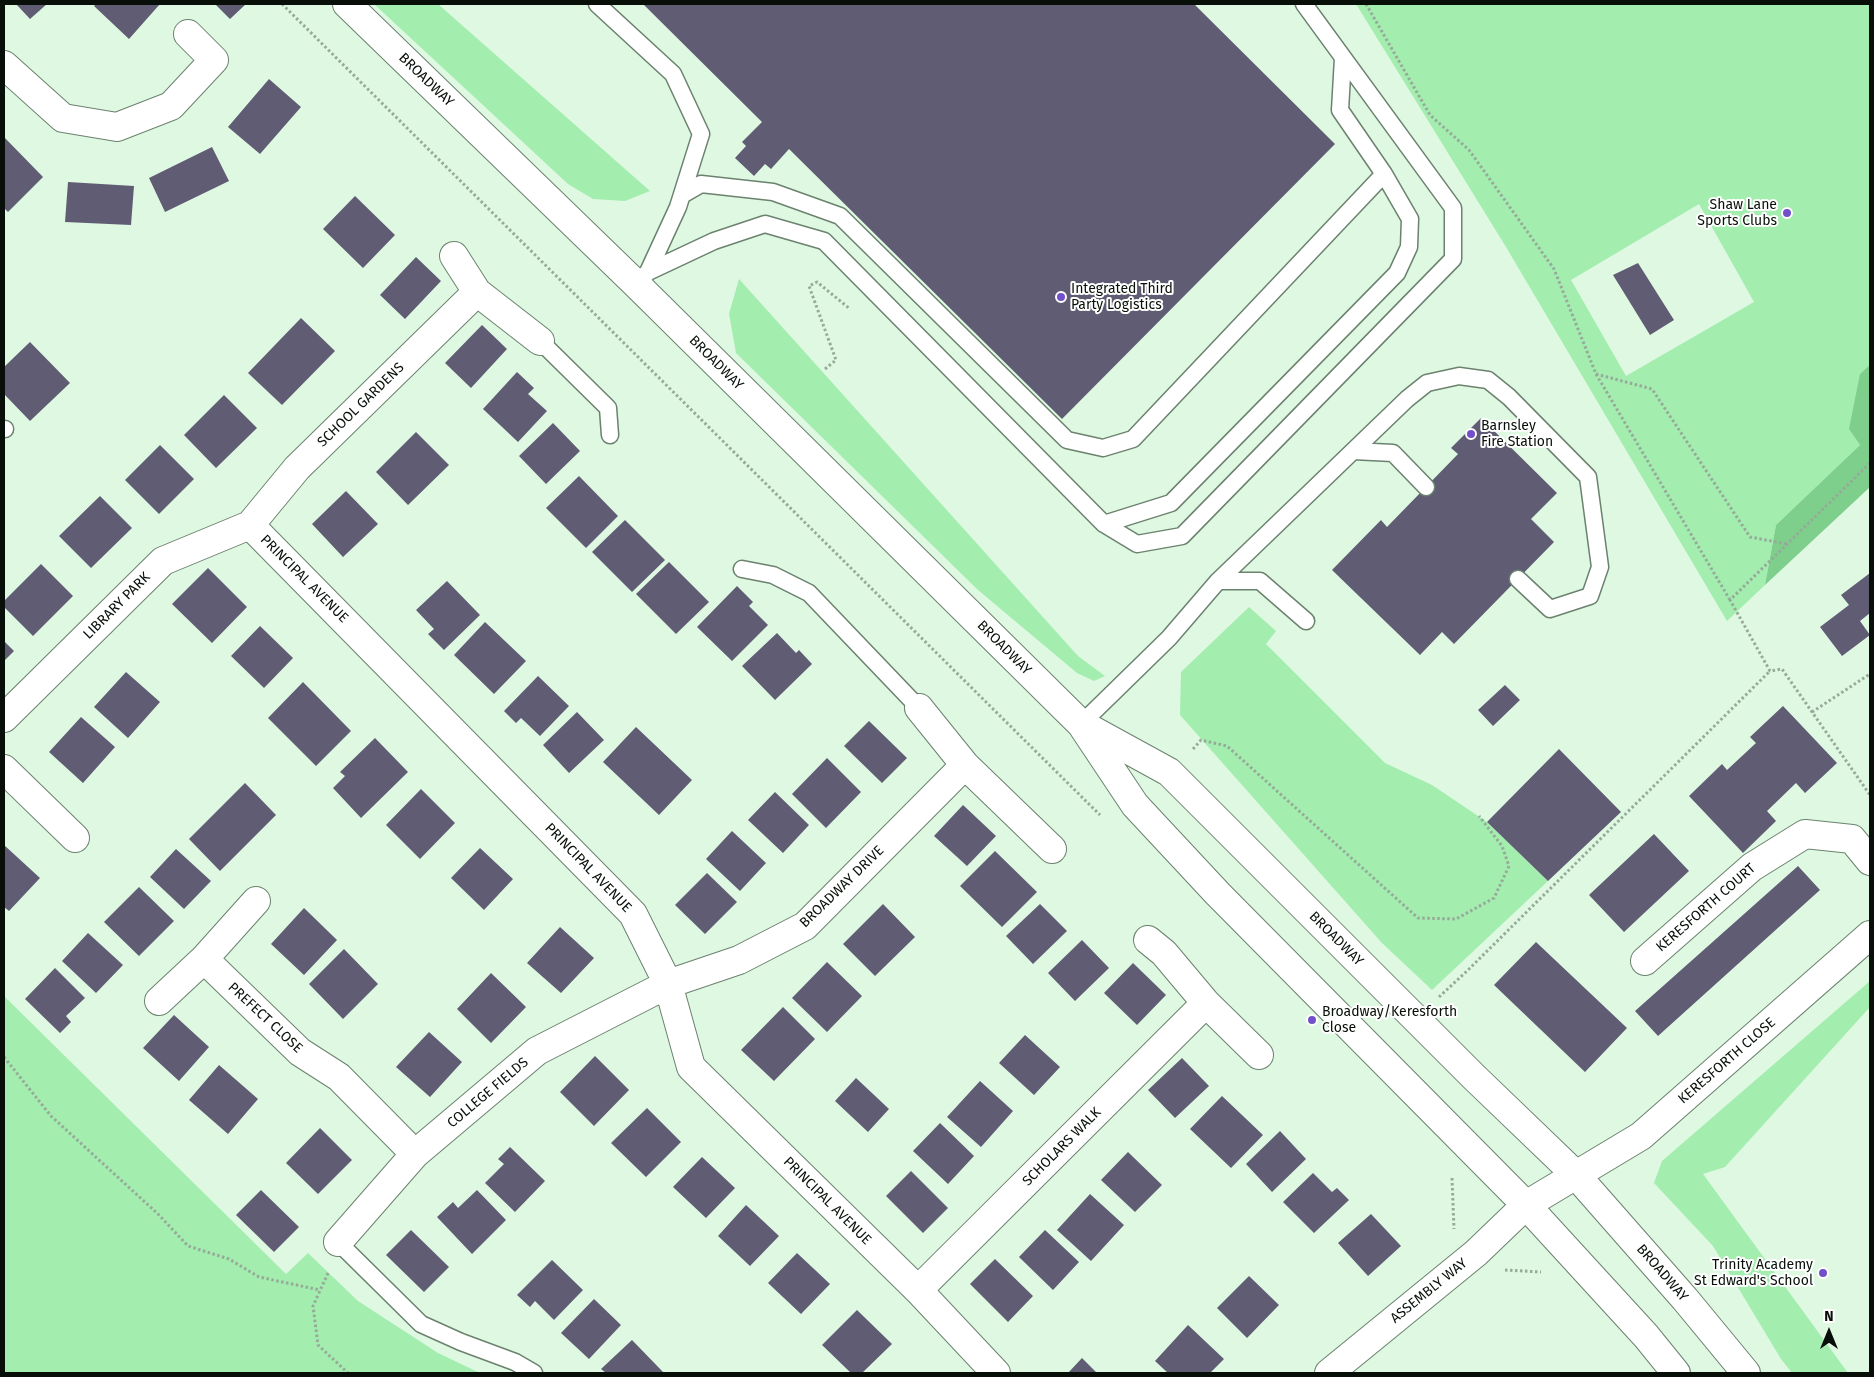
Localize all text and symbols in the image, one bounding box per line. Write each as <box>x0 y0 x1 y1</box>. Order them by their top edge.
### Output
street label: BROADWAY <box>395 50 457 110</box>
place label: Shaw Lane Sports Clubs <box>1697 197 1777 230</box>
marker: Shaw Lane Sports Clubs <box>1781 207 1793 219</box>
place label: Integrated Third Party Logistics <box>1071 281 1173 314</box>
marker: Integrated Third Party Logistics <box>1055 291 1067 303</box>
street label: BROADWAY <box>685 332 747 394</box>
street label: SCHOOL GARDENS <box>314 359 408 451</box>
place label: Barnsley Fire Station <box>1481 418 1553 451</box>
marker: Barnsley Fire Station <box>1465 428 1477 440</box>
street label: PRINCIPAL AVENUE <box>256 531 352 627</box>
street label: LIBRARY PARK <box>80 569 154 643</box>
street label: BROADWAY <box>973 617 1035 679</box>
street label: PRINCIPAL AVENUE <box>541 820 635 916</box>
street label: BROADWAY DRIVE <box>796 843 888 931</box>
street label: KERESFORTH COURT <box>1653 860 1759 956</box>
street label: BROADWAY <box>1305 908 1367 970</box>
street label: PREFECT CLOSE <box>224 979 306 1057</box>
place label: Broadway/Keresforth Close <box>1322 1004 1457 1036</box>
marker: Broadway/Keresforth Close <box>1306 1014 1318 1026</box>
street label: KERESFORTH CLOSE <box>1675 1014 1779 1108</box>
street label: COLLEGE FIELDS <box>444 1054 532 1132</box>
street label: SCHOLARS WALK <box>1019 1104 1105 1190</box>
street label: PRINCIPAL AVENUE <box>779 1153 875 1249</box>
street label: BROADWAY <box>1633 1241 1691 1305</box>
street label: ASSEMBLY WAY <box>1387 1255 1471 1327</box>
place label: Trinity Academy St Edward's School <box>1694 1257 1813 1290</box>
marker: Trinity Academy St Edward's School <box>1817 1267 1829 1279</box>
north arrow <box>1804 1307 1854 1357</box>
text: N <box>1824 1308 1834 1325</box>

